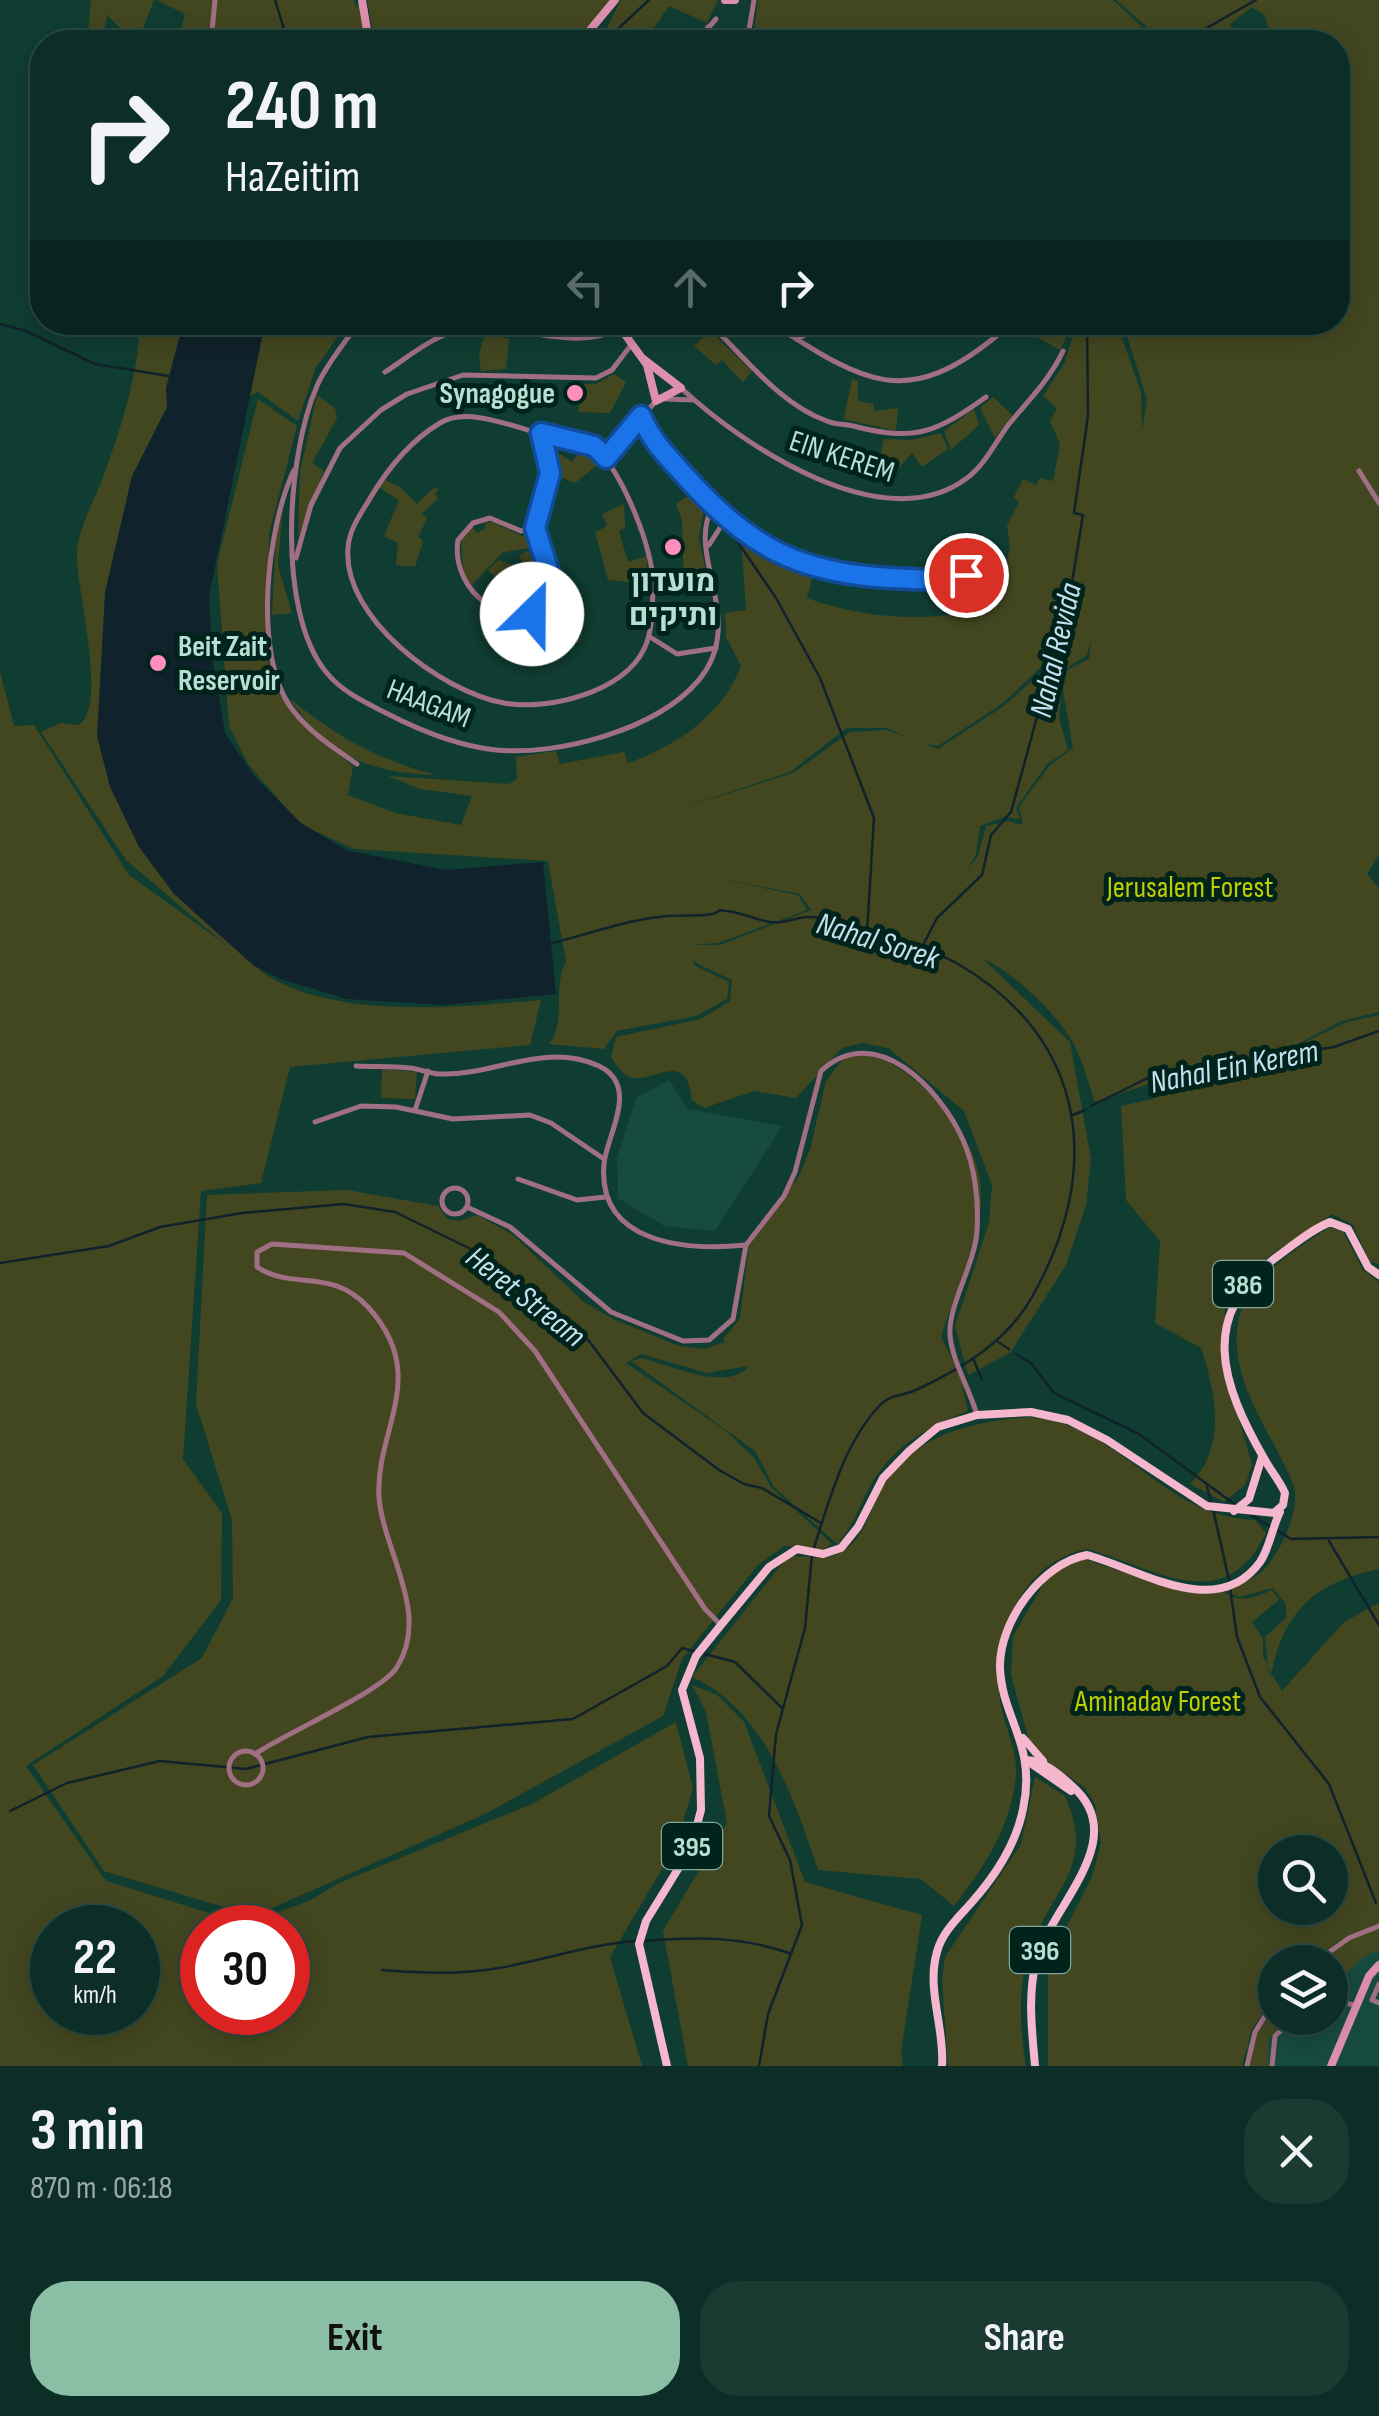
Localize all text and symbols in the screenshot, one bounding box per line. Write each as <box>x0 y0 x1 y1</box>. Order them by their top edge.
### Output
text: 240 m <box>225 65 379 149</box>
icon: right <box>60 70 190 200</box>
text: HaZeitim <box>225 150 360 205</box>
icon: left <box>558 260 613 315</box>
icon: ahead <box>663 260 718 315</box>
icon: right <box>768 260 823 315</box>
place label: Synagogue <box>440 376 555 412</box>
marker: Synagogue <box>564 382 586 404</box>
street label: EIN KEREM <box>785 423 899 491</box>
pin <box>924 533 1009 618</box>
marker: מועדון ותיקים <box>662 536 684 558</box>
icon: arrive <box>939 548 994 603</box>
position arrow <box>480 562 584 666</box>
place label: מועדון ותיקים <box>629 564 717 634</box>
water label: Nahal Revida <box>1022 579 1091 721</box>
place label: Beit Zait Reservoir <box>178 629 280 699</box>
marker: Beit Zait Reservoir <box>147 652 169 674</box>
street label: HAAGAM <box>382 672 476 736</box>
park label: Jerusalem Forest <box>1106 870 1273 906</box>
water label: Nahal Sorek <box>812 904 944 979</box>
water label: Nahal Ein Kerem <box>1147 1032 1322 1103</box>
water label: Heret Stream <box>457 1238 593 1356</box>
road number: 386 <box>1213 1261 1273 1307</box>
park label: Aminadav Forest <box>1074 1684 1241 1720</box>
road number: 395 <box>662 1823 722 1869</box>
map controls <box>1258 1835 1348 2035</box>
button: search <box>1258 1835 1348 1925</box>
speed limit sign: 30 <box>180 1905 310 2035</box>
road number: 396 <box>1010 1927 1070 1973</box>
text: 22 <box>73 1928 117 1988</box>
button: layers <box>1258 1945 1348 2035</box>
text: km/h <box>73 1980 117 2011</box>
text: 3 min <box>30 2095 145 2167</box>
button: close <box>1244 2099 1349 2204</box>
text: 870 m · 06:18 <box>30 2169 173 2208</box>
button: Exit <box>30 2281 680 2396</box>
button: Share <box>700 2281 1349 2396</box>

